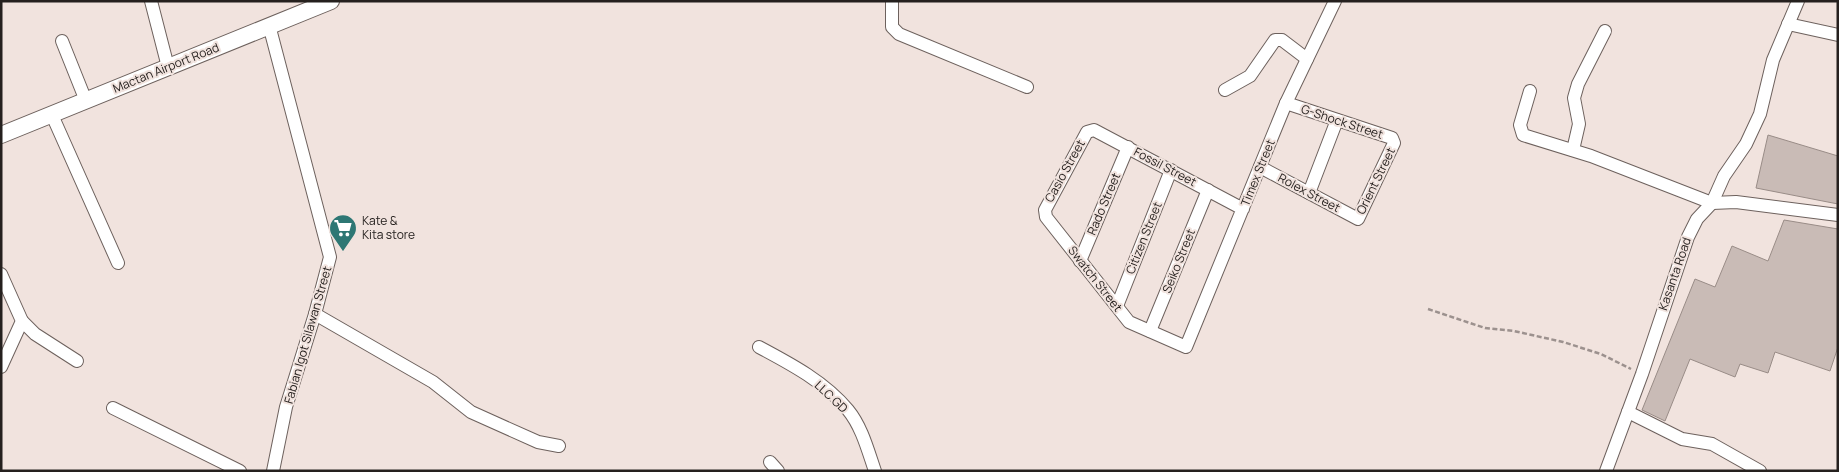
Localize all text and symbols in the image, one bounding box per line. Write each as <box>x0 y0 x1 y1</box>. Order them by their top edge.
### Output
street label: Mactan Airport Road <box>110 38 222 97</box>
street label: G-Shock Street <box>1299 100 1386 143</box>
street label: Casio Street <box>1040 136 1089 205</box>
street label: Timex Street <box>1236 137 1279 209</box>
street label: Fossil Street <box>1131 143 1200 190</box>
street label: Orient Street <box>1352 144 1399 217</box>
street label: Rolex Street <box>1275 169 1344 216</box>
street label: Rado Street <box>1083 170 1124 238</box>
street label: Citizen Street <box>1121 199 1166 276</box>
place label: Kate & Kita store <box>362 212 415 243</box>
supermarket icon: Kate & Kita store <box>328 213 358 252</box>
street label: Seiko Street <box>1158 226 1199 295</box>
street label: Kasanta Road <box>1654 235 1695 313</box>
street label: Swatch Street <box>1064 242 1126 315</box>
street label: Fabian Igot Silawan Street <box>280 264 335 406</box>
street label: LLC GD <box>811 377 852 416</box>

